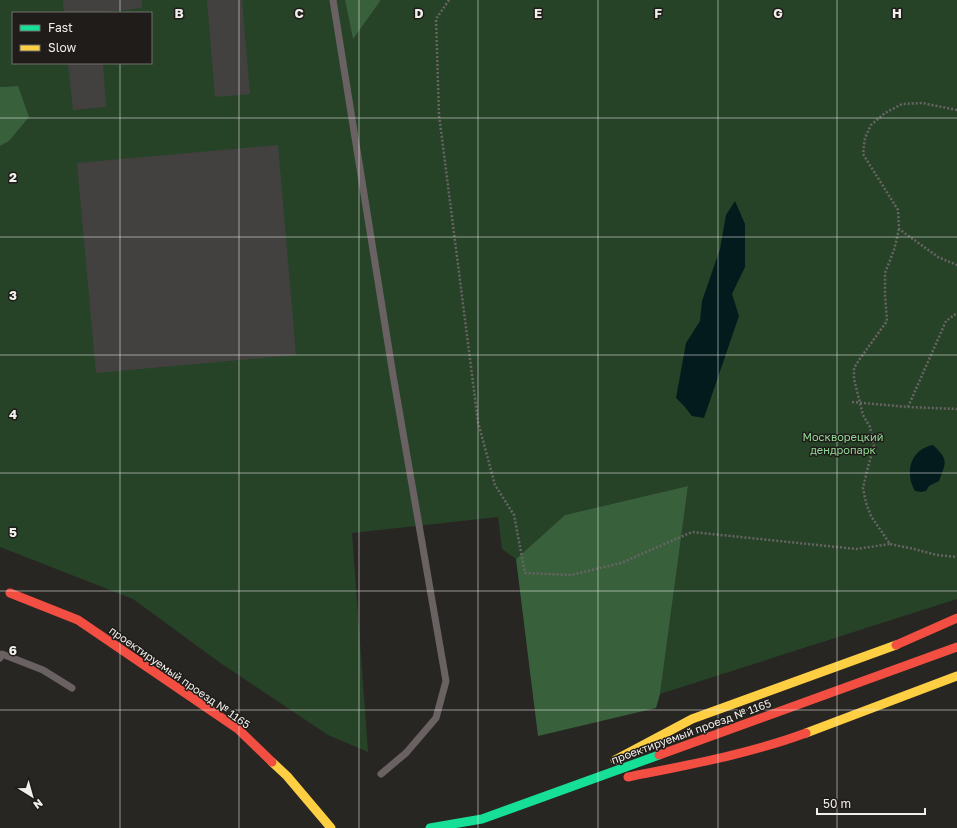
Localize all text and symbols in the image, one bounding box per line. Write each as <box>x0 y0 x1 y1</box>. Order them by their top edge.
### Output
text: B <box>174 5 184 21</box>
text: C <box>294 5 304 21</box>
text: D <box>414 5 424 21</box>
text: E <box>534 5 542 21</box>
text: F <box>654 5 662 21</box>
text: G <box>773 5 783 21</box>
text: H <box>892 5 902 21</box>
legend <box>12 12 152 64</box>
text: Fast <box>48 20 73 35</box>
text: Slow <box>48 40 76 55</box>
text: 2 <box>9 169 17 185</box>
text: 3 <box>9 287 17 303</box>
text: 4 <box>9 406 17 422</box>
park label: Москворецкий дендропарк <box>803 430 883 456</box>
text: 5 <box>9 524 17 540</box>
street label: проектируемый проезд № 1165 <box>107 623 253 731</box>
text: 6 <box>9 642 17 658</box>
street label: проектируемый проезд № 1165 <box>609 696 773 766</box>
north arrow <box>12 776 52 816</box>
scale bar <box>817 790 925 816</box>
text: 50 m <box>823 796 851 811</box>
text: N <box>31 797 46 812</box>

